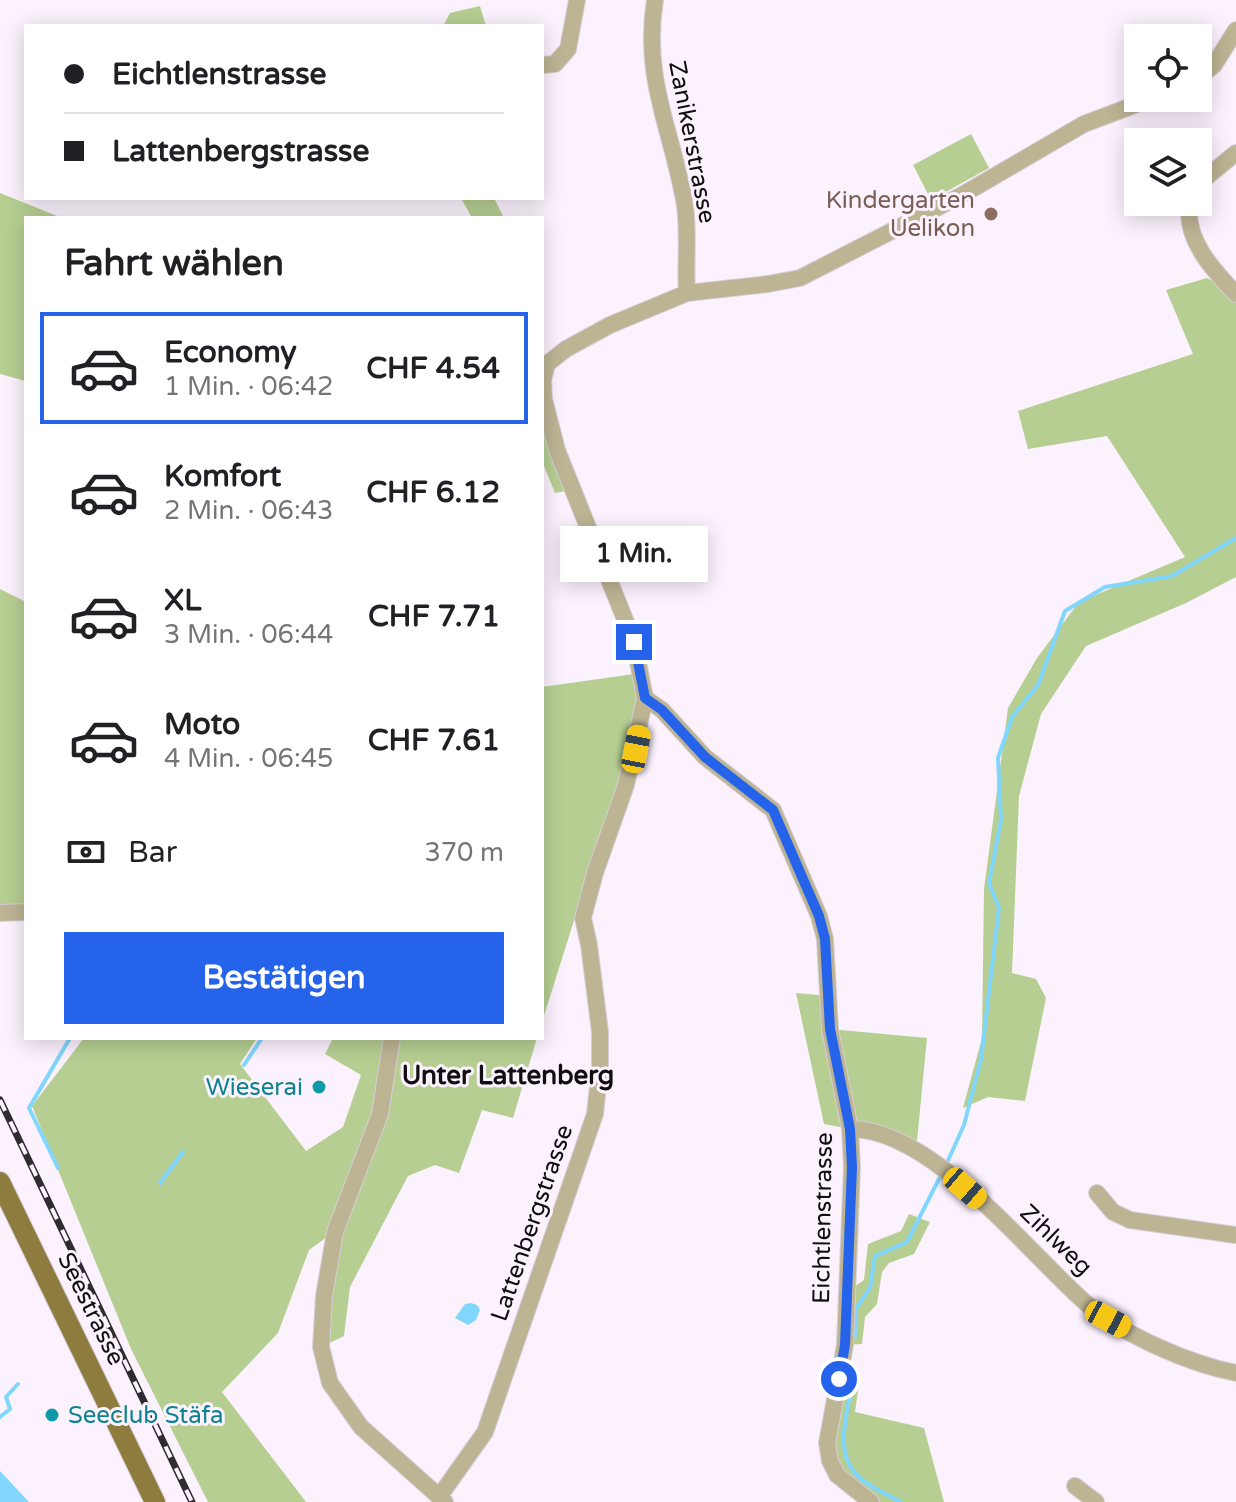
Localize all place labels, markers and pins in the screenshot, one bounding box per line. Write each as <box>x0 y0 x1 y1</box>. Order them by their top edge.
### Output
place label: Kindergarten Uelikon <box>826 186 975 243</box>
marker: Kindergarten Uelikon <box>982 205 1000 223</box>
place label: Wieserai <box>206 1073 303 1102</box>
marker: Wieserai <box>310 1078 328 1096</box>
place label: Seeclub Stäfa <box>68 1401 224 1430</box>
marker: Seeclub Stäfa <box>43 1406 61 1424</box>

